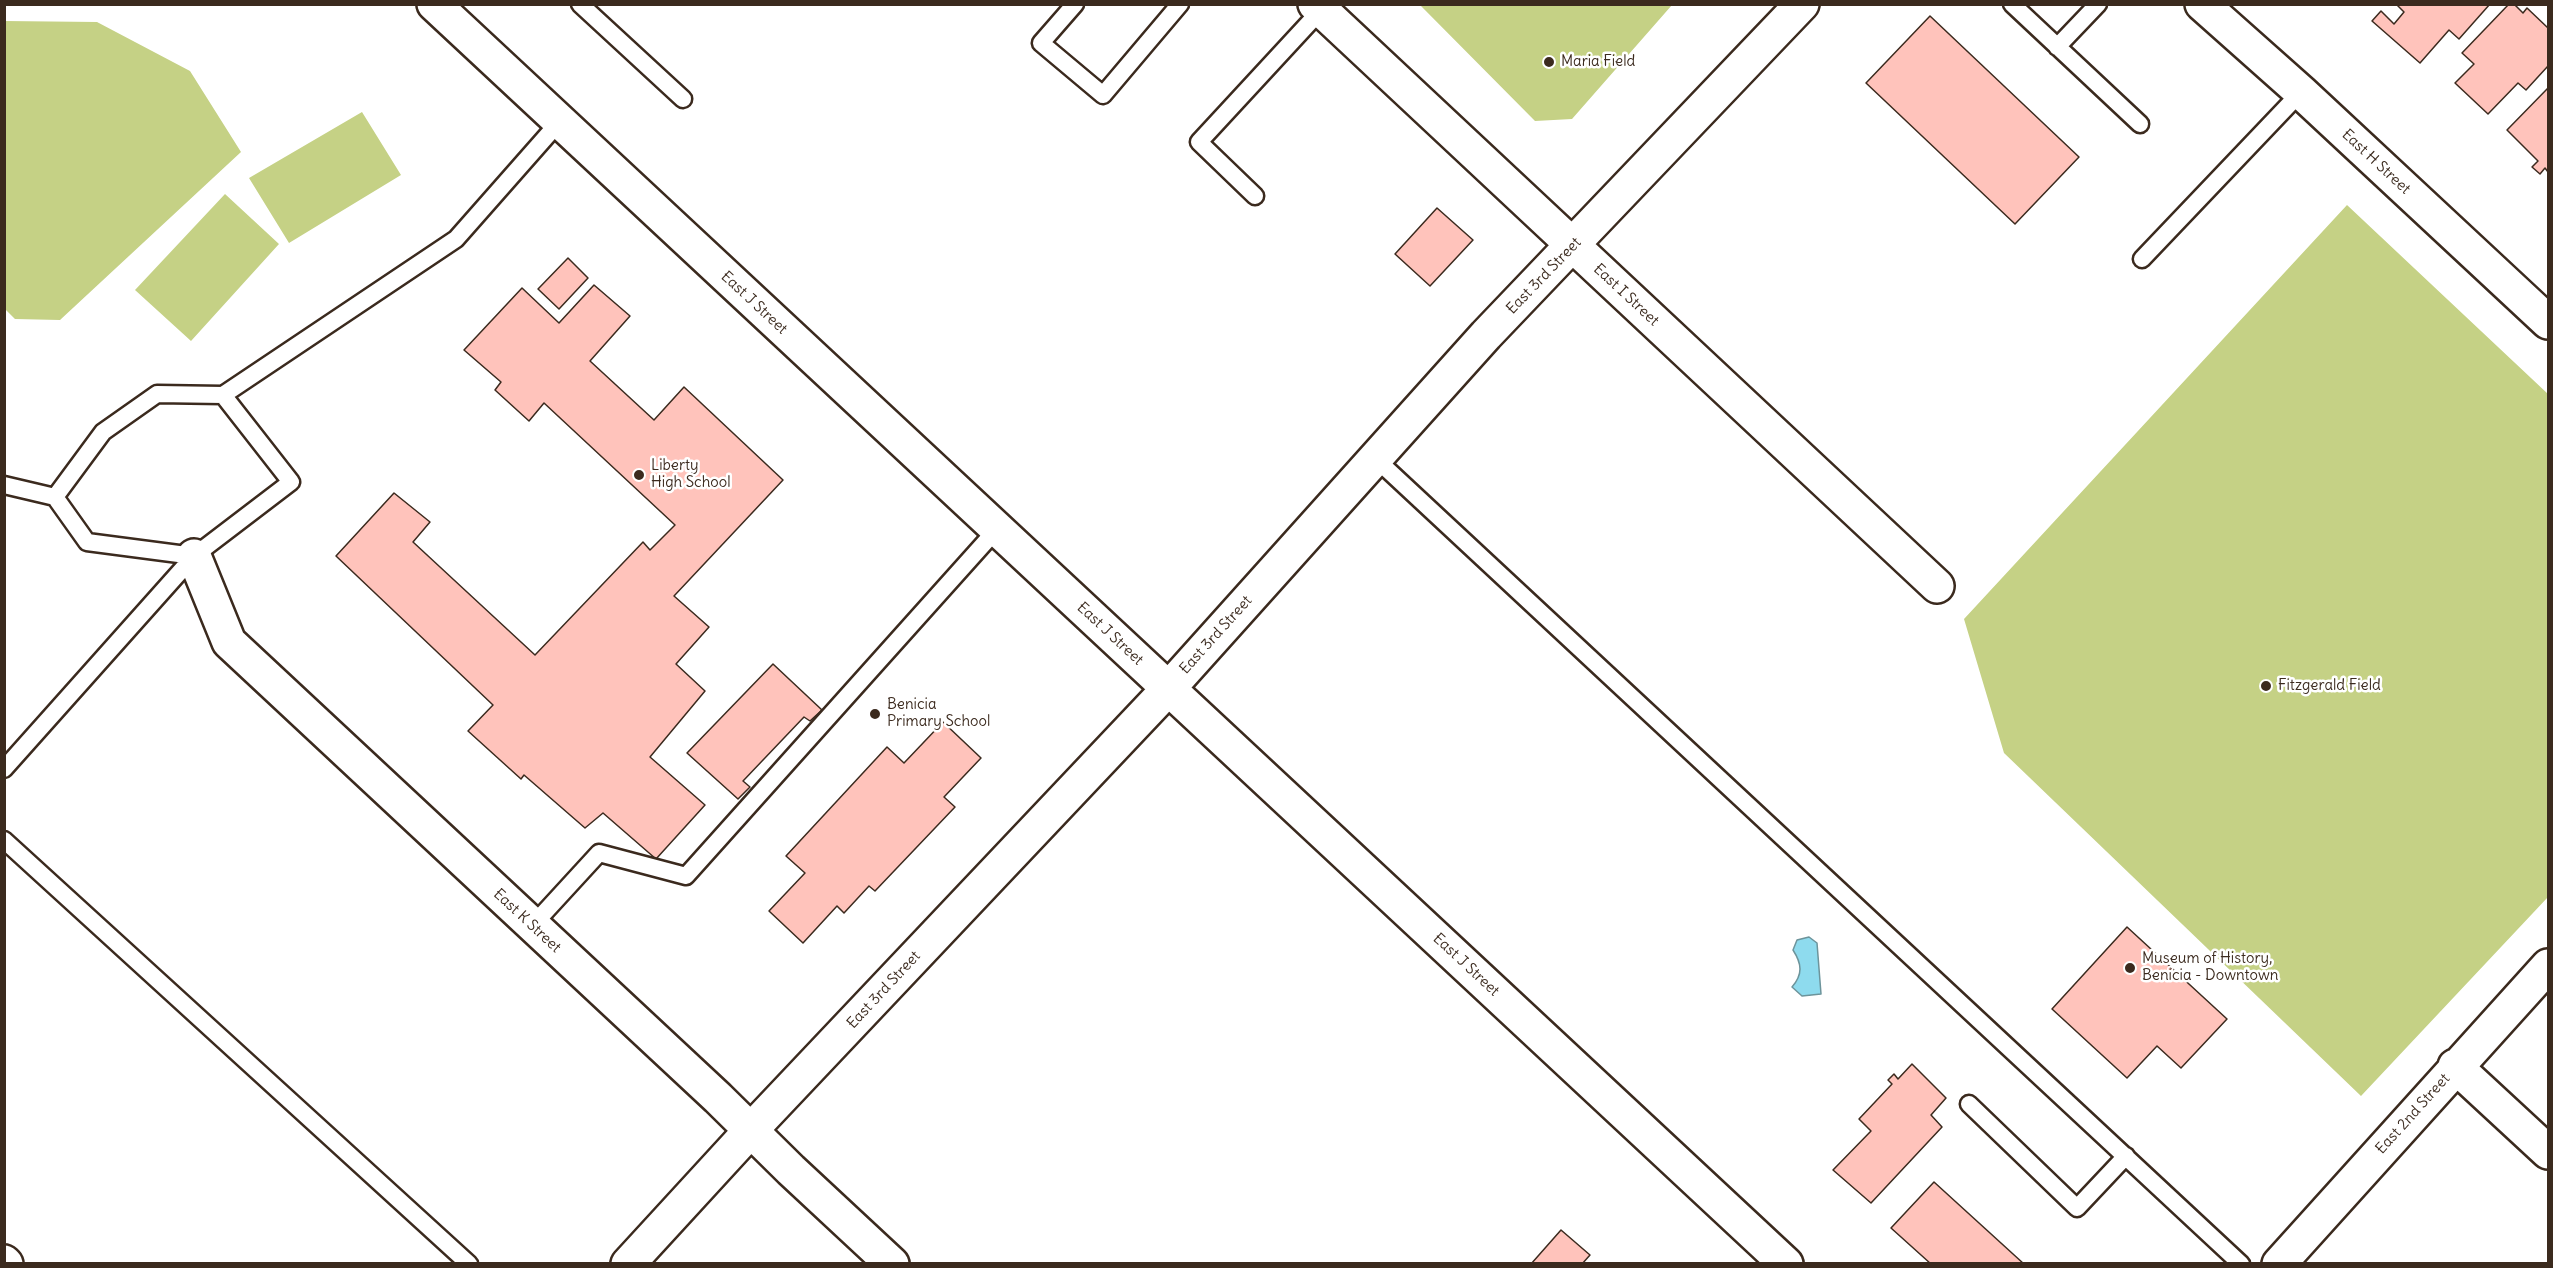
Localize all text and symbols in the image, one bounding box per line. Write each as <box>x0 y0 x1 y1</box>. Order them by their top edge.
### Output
place label: Maria Field <box>1561 53 1635 71</box>
marker: Maria Field <box>1542 55 1556 69</box>
street label: East H Street <box>2338 126 2414 198</box>
street label: East 3rd Street <box>1503 234 1585 318</box>
street label: East I Street <box>1590 260 1662 330</box>
street label: East J Street <box>717 268 791 338</box>
place label: Liberty High School <box>651 457 731 492</box>
marker: Liberty High School <box>632 468 646 482</box>
street label: East 3rd Street <box>1176 592 1256 678</box>
street label: East J Street <box>1073 599 1147 669</box>
place label: Fitzgerald Field <box>2278 677 2381 695</box>
marker: Fitzgerald Field <box>2259 679 2273 693</box>
place label: Benicia Primary School <box>887 696 990 731</box>
marker: Benicia Primary School <box>868 707 882 721</box>
street label: East K Street <box>490 885 564 957</box>
street label: East J Street <box>1429 930 1503 1000</box>
street label: East 3rd Street <box>843 947 925 1033</box>
place label: Museum of History, Benicia - Downtown <box>2142 950 2278 985</box>
marker: Museum of History, Benicia - Downtown <box>2123 961 2137 975</box>
street label: East 2nd Street <box>2372 1070 2454 1158</box>

